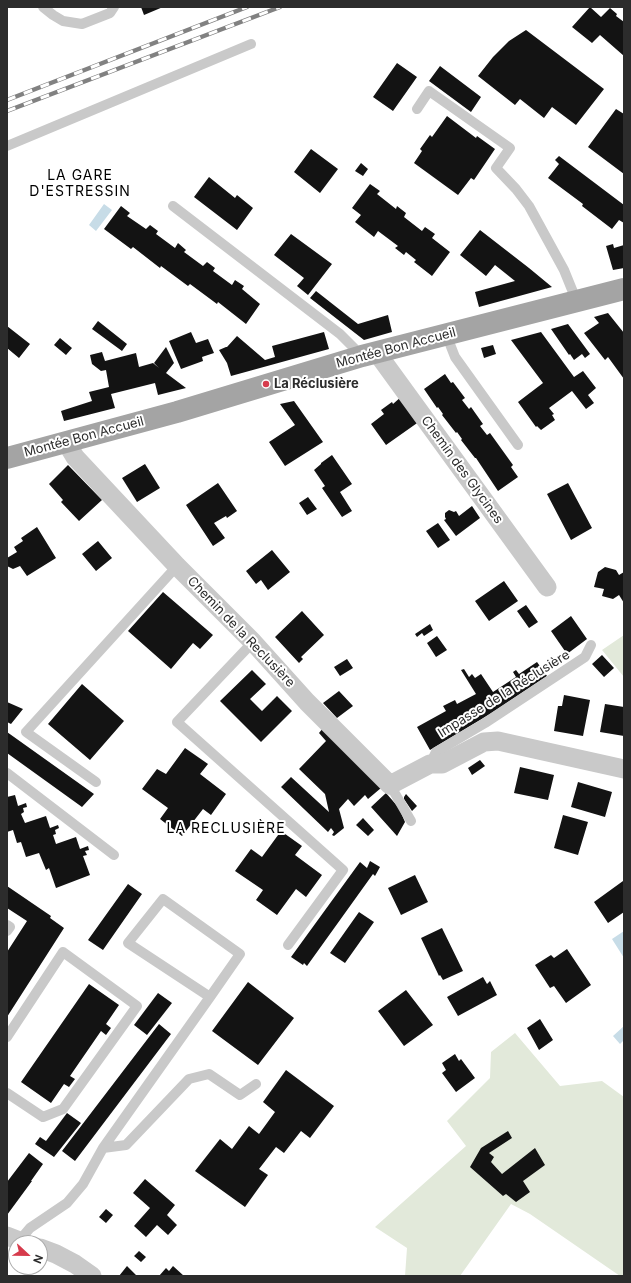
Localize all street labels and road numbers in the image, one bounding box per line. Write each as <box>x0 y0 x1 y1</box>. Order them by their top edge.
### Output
street label: Montée Bon Accueil <box>334 325 458 371</box>
street label: Chemin des Glycines <box>418 413 506 527</box>
street label: Montée Bon Accueil <box>22 414 146 460</box>
street label: Chemin de la Reclusière <box>184 573 298 691</box>
street label: Impasse de la Réclusière <box>435 647 573 741</box>

